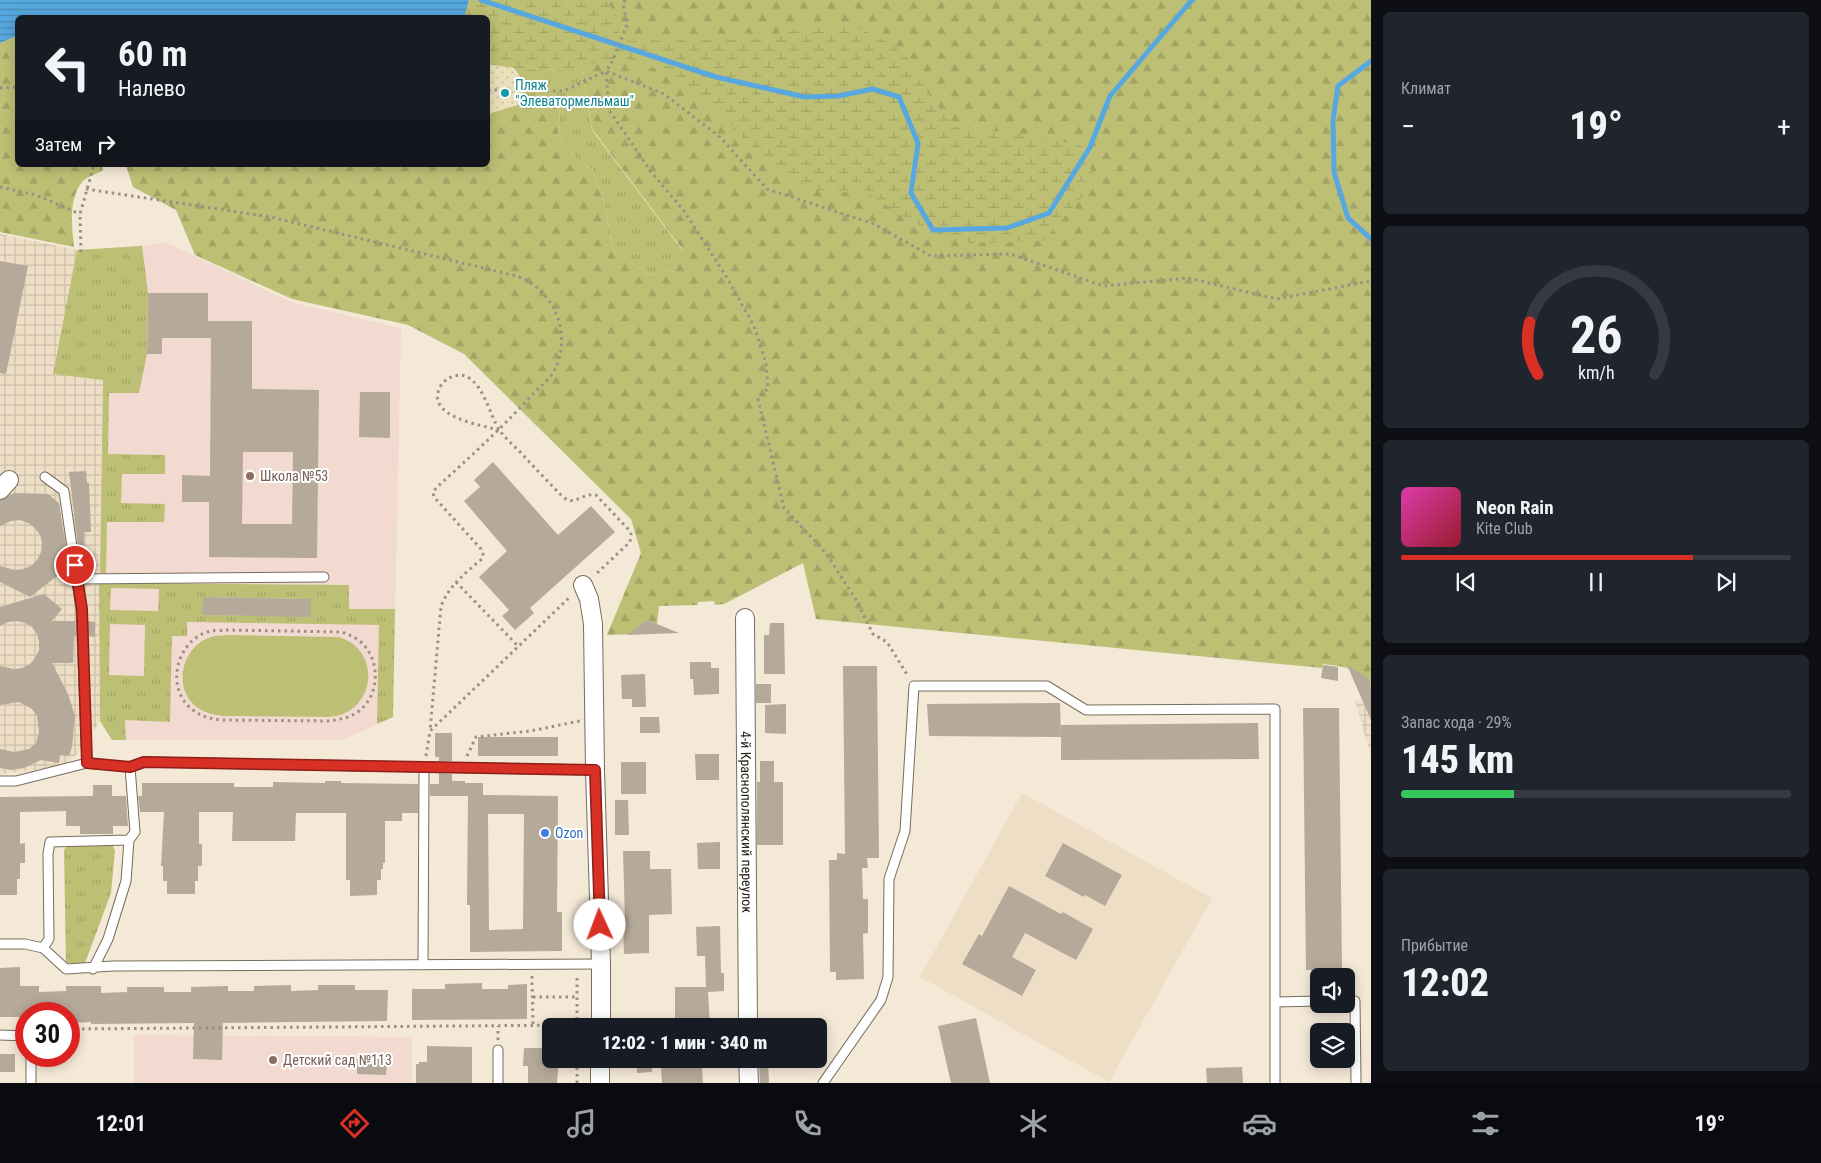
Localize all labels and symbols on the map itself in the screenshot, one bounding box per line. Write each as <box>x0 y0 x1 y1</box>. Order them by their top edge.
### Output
place label: Пляж "Элеватормельмаш" <box>515 77 634 109</box>
marker: Пляж "Элеватормельмаш" <box>499 87 511 99</box>
place label: Школа №53 <box>260 468 328 484</box>
marker: Школа №53 <box>244 470 256 482</box>
pin <box>54 544 96 586</box>
street label: 4-й Краснополянский переулок <box>738 731 755 913</box>
place label: Ozon <box>555 825 583 841</box>
marker: Ozon <box>539 827 551 839</box>
position arrow <box>573 898 625 950</box>
speed limit sign: 30 <box>15 1002 80 1067</box>
place label: Детский сад №113 <box>283 1052 392 1068</box>
marker: Детский сад №113 <box>267 1054 279 1066</box>

